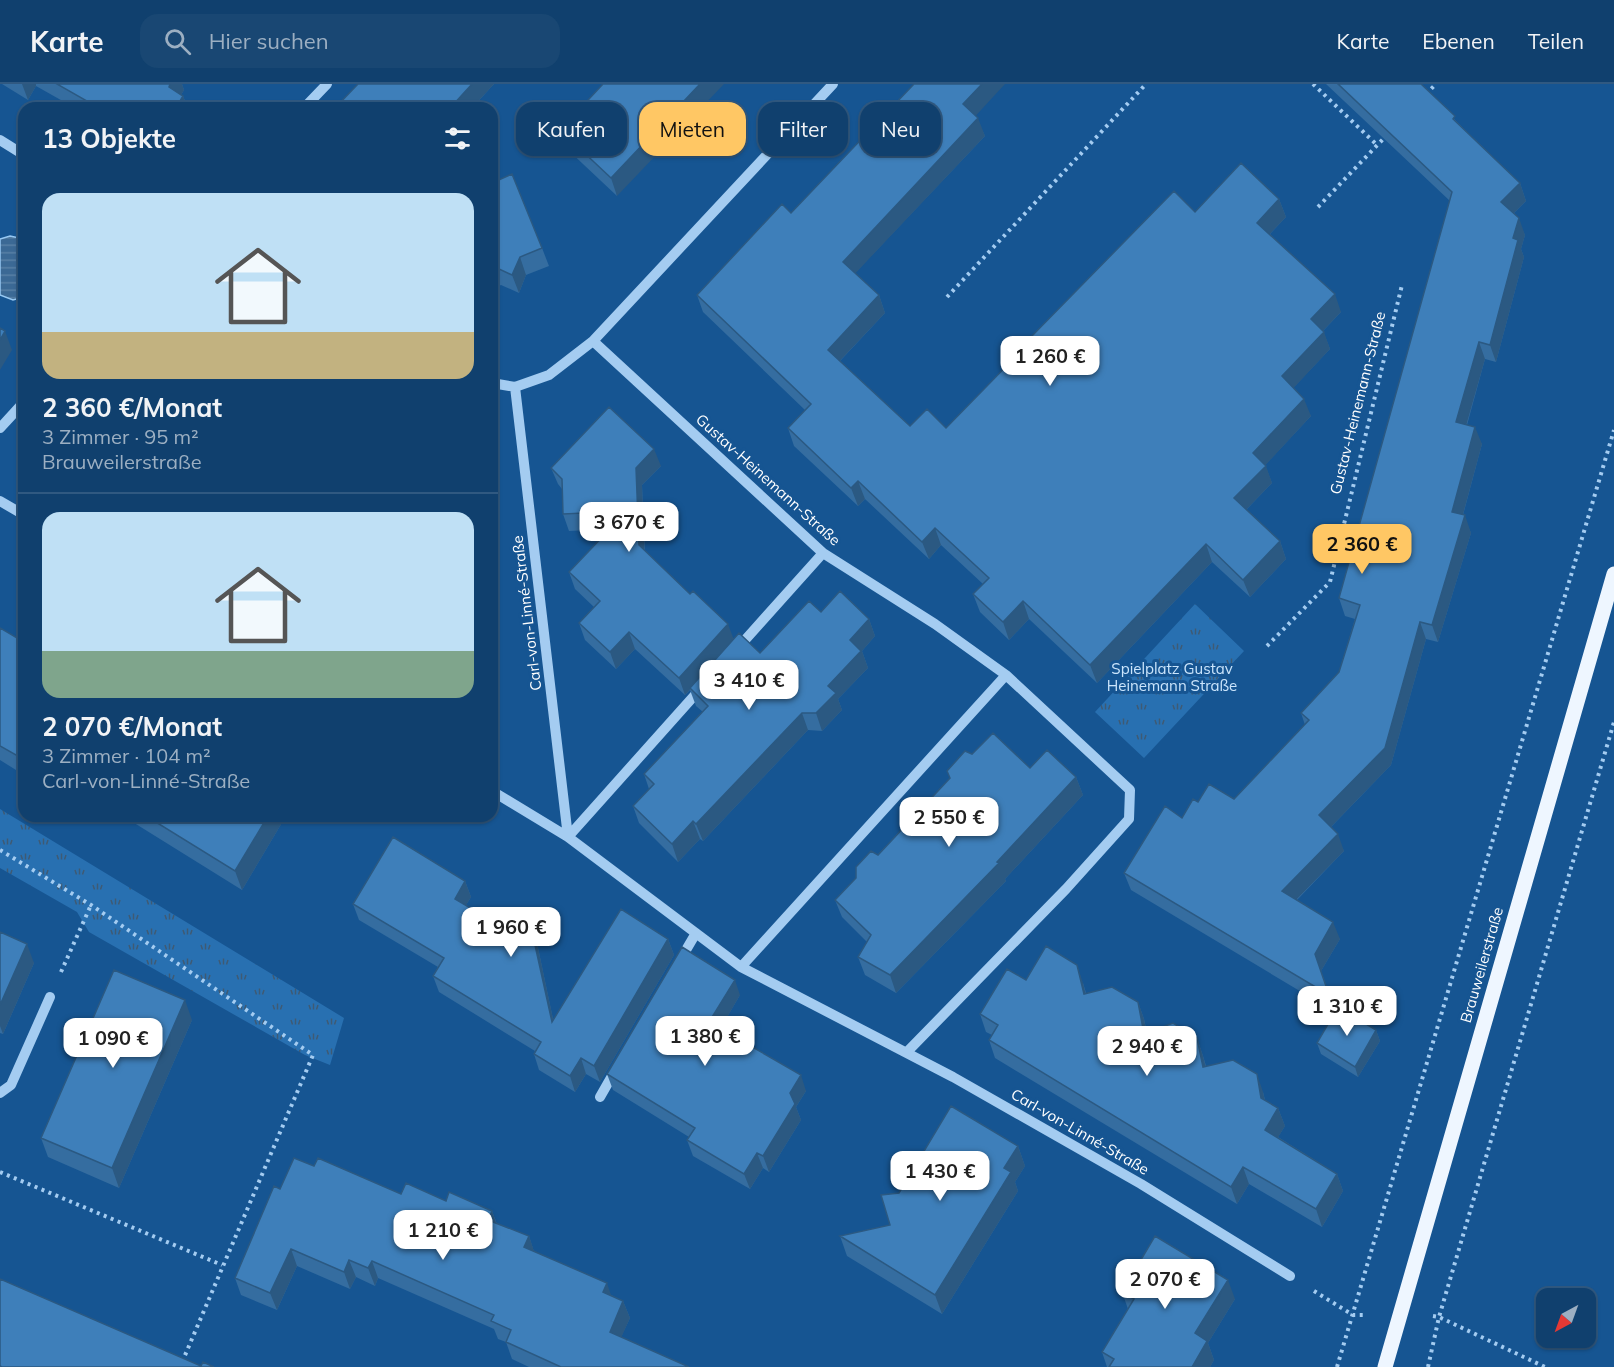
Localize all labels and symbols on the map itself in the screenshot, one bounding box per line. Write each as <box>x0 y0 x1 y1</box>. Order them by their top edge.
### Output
street label: Gustav-Heinemann-Straße <box>1326 309 1389 496</box>
pin: 1 260 € <box>995 336 1105 387</box>
street label: Gustav-Heinemann-Straße <box>692 410 845 550</box>
pin: 3 670 € <box>574 502 684 553</box>
pin: 2 360 € <box>1307 524 1417 575</box>
street label: Carl-von-Linné-Straße <box>508 534 545 692</box>
park label: Spielplatz Gustav Heinemann Straße <box>1107 659 1237 695</box>
pin: 3 410 € <box>694 660 804 711</box>
pin: 2 550 € <box>894 797 1004 848</box>
street label: Brauweilerstraße <box>1456 905 1507 1025</box>
pin: 1 960 € <box>456 907 566 958</box>
pin: 1 310 € <box>1292 986 1402 1037</box>
pin: 1 380 € <box>650 1016 760 1067</box>
pin: 1 090 € <box>58 1018 168 1069</box>
pin: 2 940 € <box>1092 1026 1202 1077</box>
street label: Carl-von-Linné-Straße <box>1008 1084 1153 1179</box>
pin: 1 430 € <box>885 1151 995 1202</box>
pin: 1 210 € <box>388 1210 498 1261</box>
pin: 2 070 € <box>1110 1259 1220 1310</box>
north arrow <box>1536 1288 1596 1348</box>

